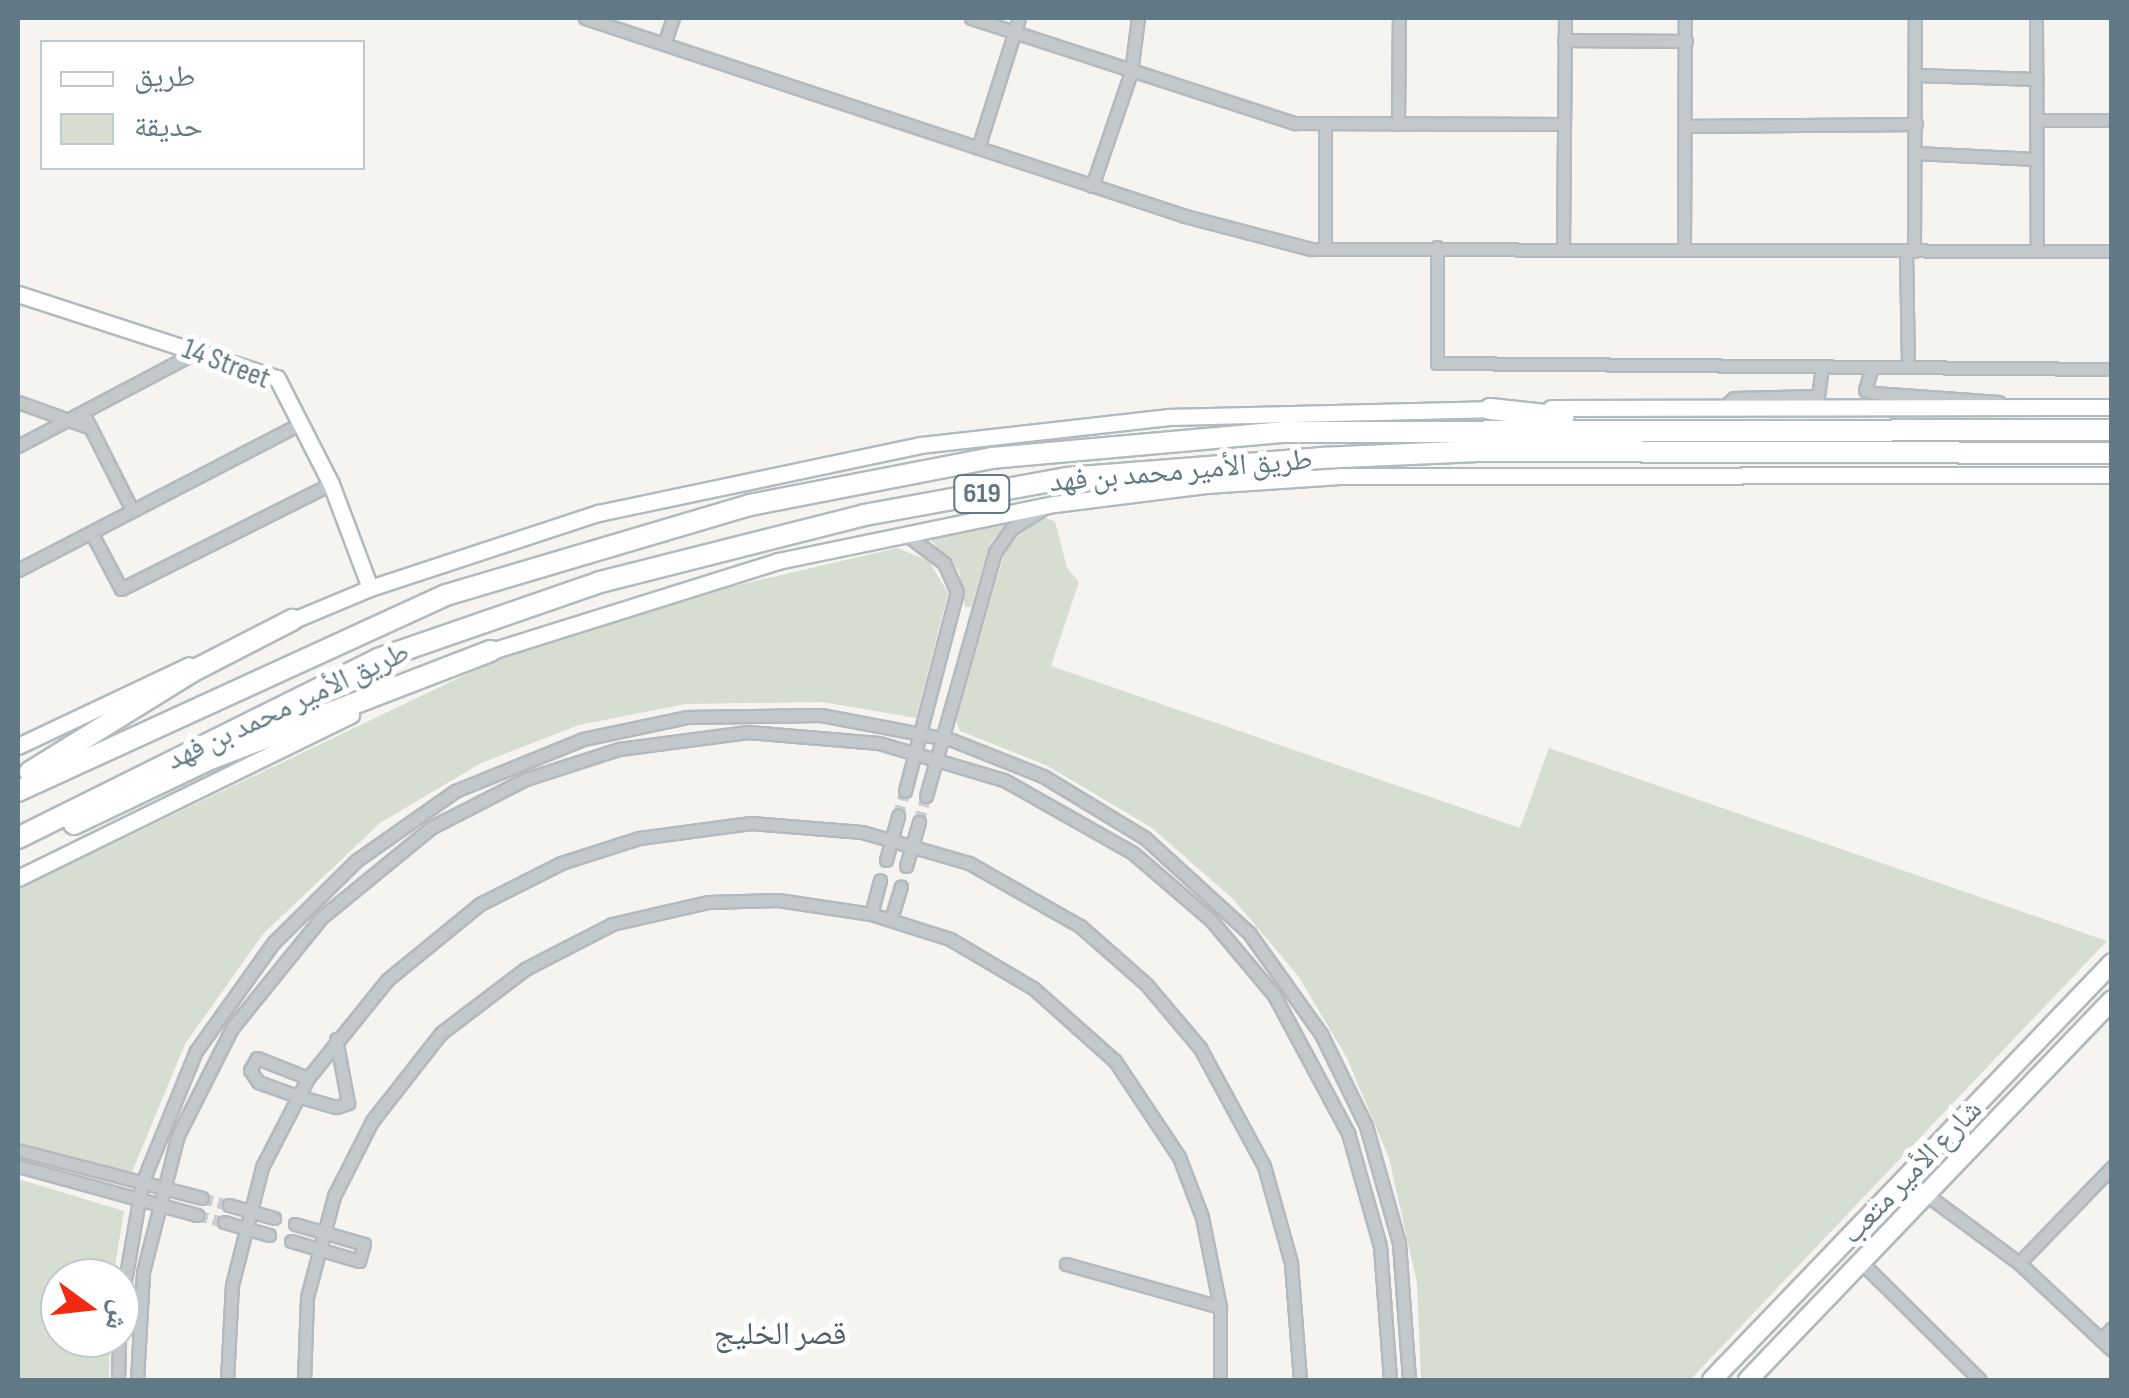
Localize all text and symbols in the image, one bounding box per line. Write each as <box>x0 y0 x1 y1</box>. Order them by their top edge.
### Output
legend <box>40 40 365 170</box>
text: طريق <box>134 59 195 95</box>
text: حديقة <box>134 109 203 145</box>
street label: 14 Street <box>177 331 275 397</box>
street label: طريق الأمير محمد بن فهد <box>1048 442 1314 500</box>
road number: 619 <box>952 471 1012 517</box>
street label: طريق الأمير محمد بن فهد <box>161 634 415 778</box>
street label: شارع الأمير متعب <box>1834 1092 1990 1252</box>
north arrow <box>40 1258 140 1358</box>
text: ش <box>98 1297 137 1334</box>
district label: قصر الخليج <box>714 1316 846 1354</box>

